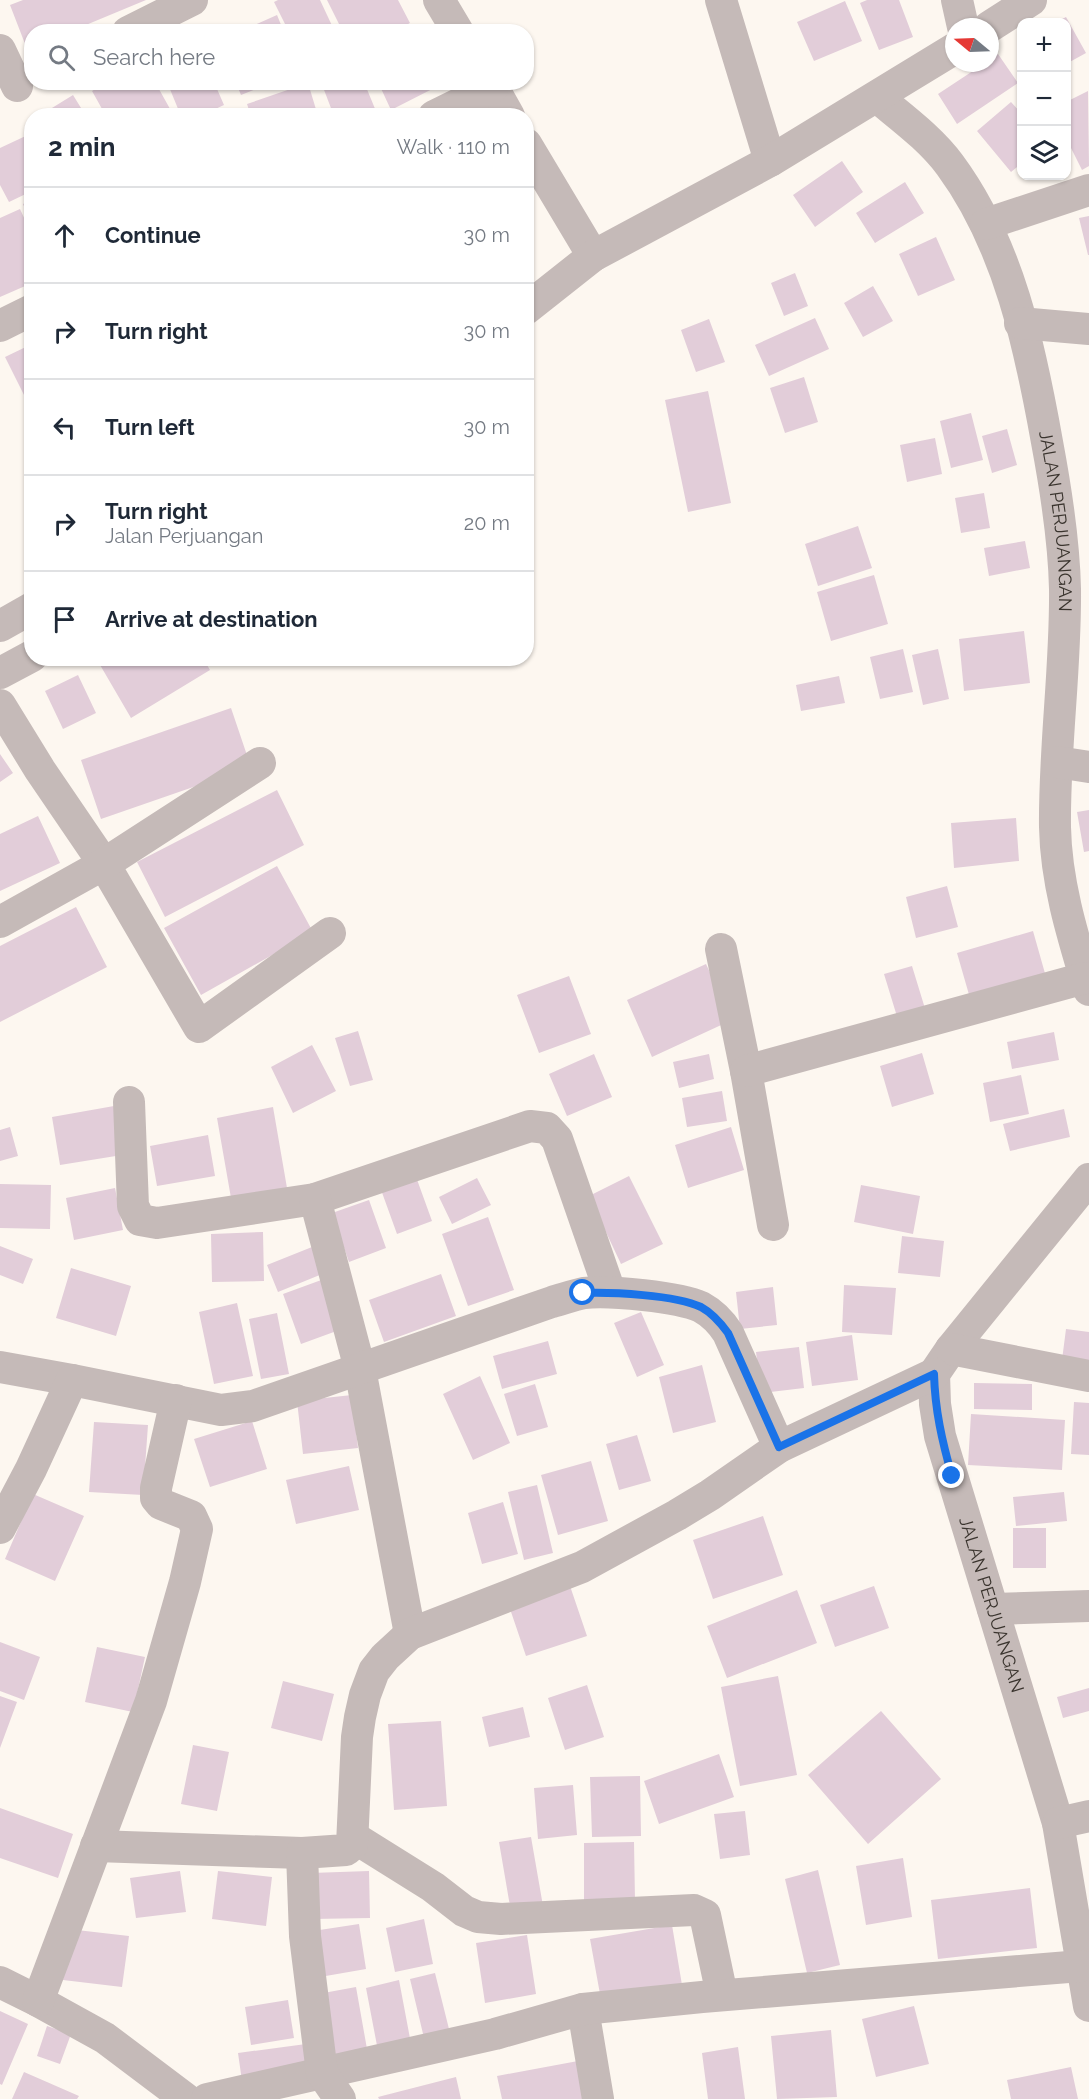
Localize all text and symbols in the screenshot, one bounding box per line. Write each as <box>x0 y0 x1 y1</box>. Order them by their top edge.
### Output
north arrow <box>945 18 999 72</box>
map controls <box>1017 18 1071 180</box>
button: + <box>1017 18 1071 72</box>
search box <box>24 24 534 90</box>
icon: search <box>45 41 78 74</box>
text: Search here <box>93 44 215 70</box>
button: − <box>1017 72 1071 126</box>
button: layers <box>1017 126 1071 180</box>
text: 2 min <box>48 132 115 162</box>
text: Walk · 110 m <box>396 135 510 159</box>
icon: ahead <box>48 219 81 252</box>
text: Continue <box>105 222 201 248</box>
text: 30 m <box>464 223 510 247</box>
icon: right <box>48 315 81 348</box>
text: Turn right <box>105 318 208 344</box>
text: 30 m <box>464 319 510 343</box>
icon: left <box>48 411 81 444</box>
text: Turn left <box>105 414 195 440</box>
text: 30 m <box>464 415 510 439</box>
street label: JALAN PERJUANGAN <box>1035 429 1076 612</box>
text: Turn right <box>105 498 208 524</box>
icon: right <box>48 507 81 540</box>
text: 20 m <box>464 511 510 535</box>
text: Jalan Perjuangan <box>105 524 263 548</box>
icon: arrive <box>48 603 81 636</box>
text: Arrive at destination <box>105 606 318 632</box>
route start <box>569 1279 595 1305</box>
route end <box>938 1462 964 1488</box>
street label: JALAN PERJUANGAN <box>955 1514 1029 1695</box>

